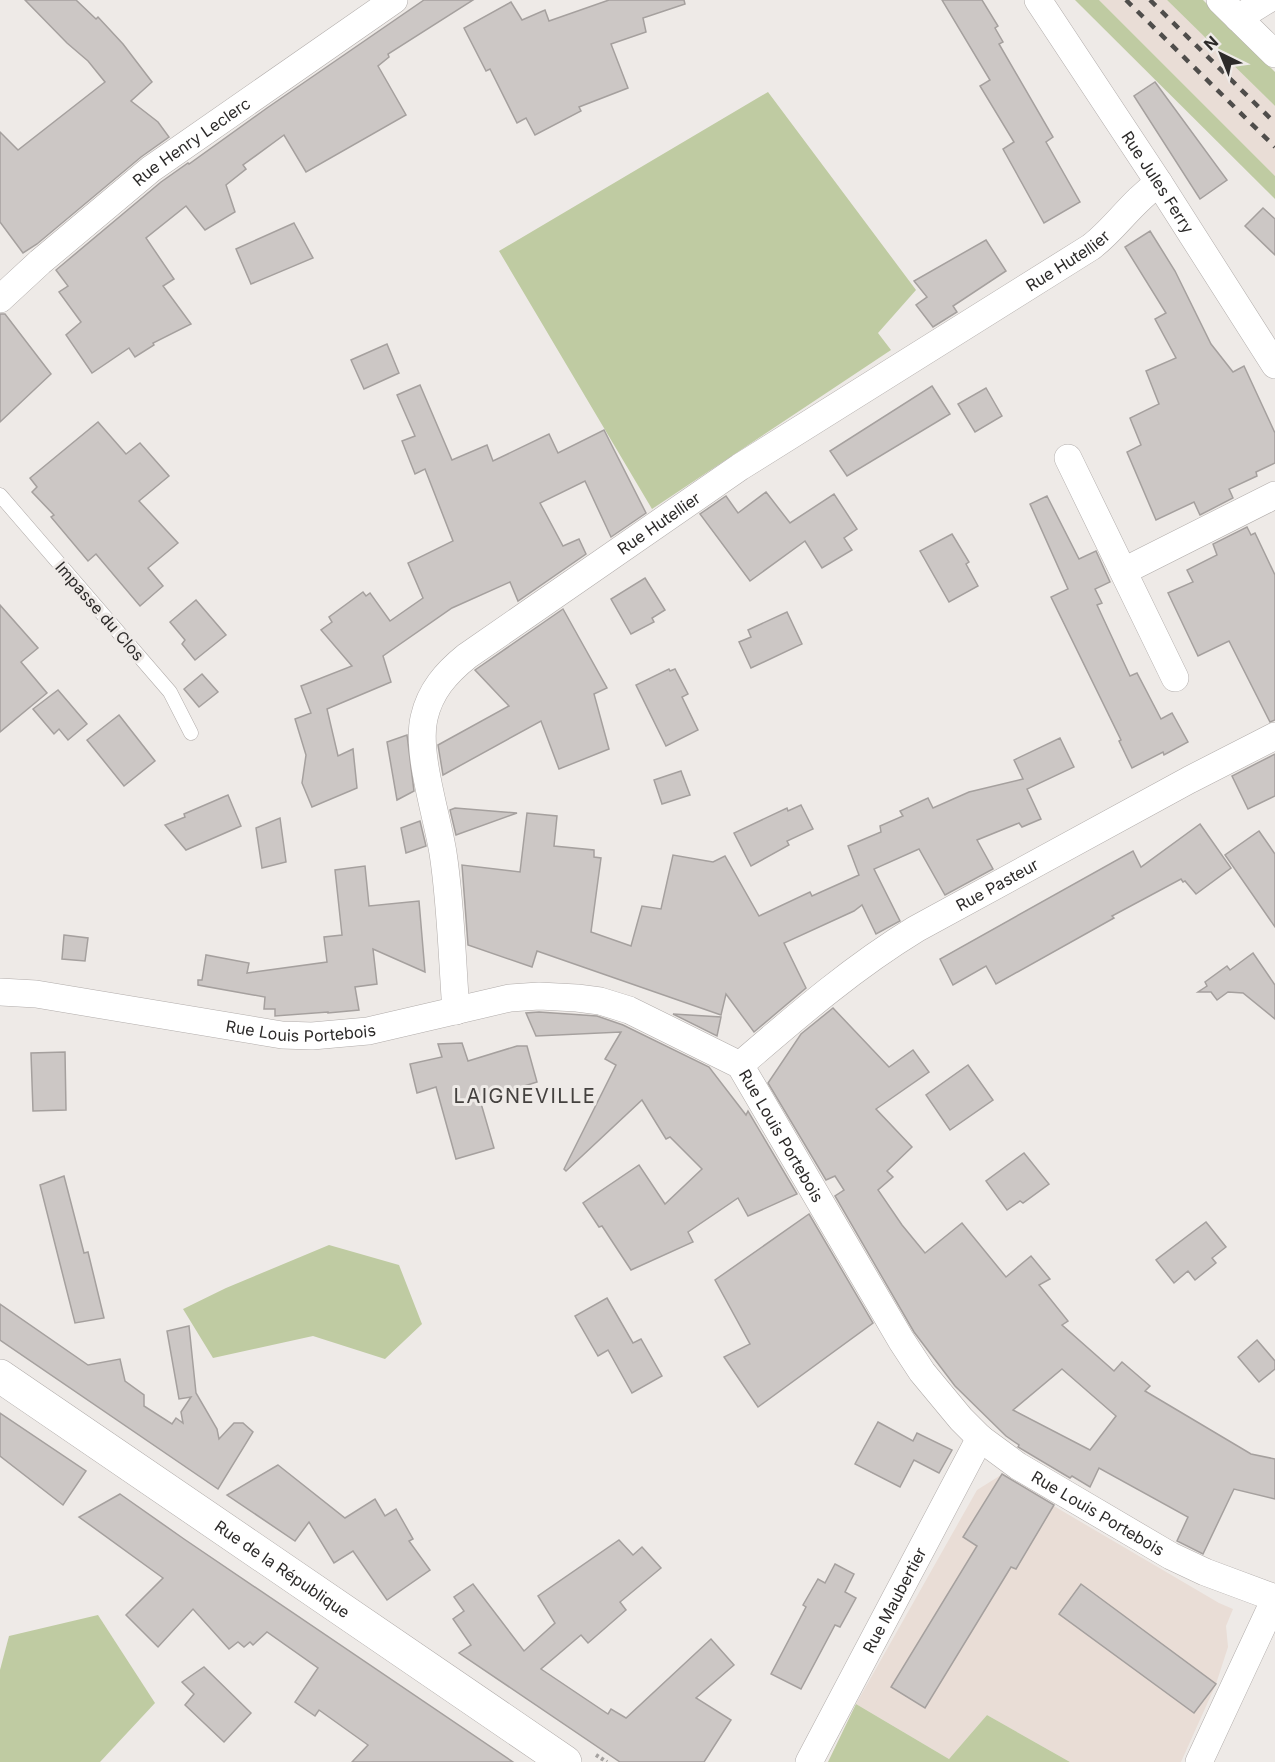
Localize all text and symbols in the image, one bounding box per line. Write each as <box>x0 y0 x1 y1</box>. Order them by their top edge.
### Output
north arrow <box>1191 24 1251 84</box>
text: N <box>1199 32 1222 55</box>
street label: Rue Henry Leclerc <box>128 93 254 190</box>
street label: Rue Jules Ferry <box>1117 127 1198 237</box>
street label: Rue Hutellier <box>1022 226 1114 295</box>
street label: Rue Hutellier <box>614 488 704 559</box>
street label: Impasse du Clos <box>51 557 149 665</box>
street label: Rue Pasteur <box>952 854 1042 915</box>
street label: Rue Louis Portebois <box>224 1016 378 1046</box>
street label: Rue Louis Portebois <box>735 1066 828 1206</box>
district label: LAIGNEVILLE <box>454 1084 596 1108</box>
street label: Rue Louis Portebois <box>1028 1466 1168 1560</box>
street label: Rue de la République <box>211 1516 354 1622</box>
street label: Rue Maubertier <box>858 1544 930 1656</box>

